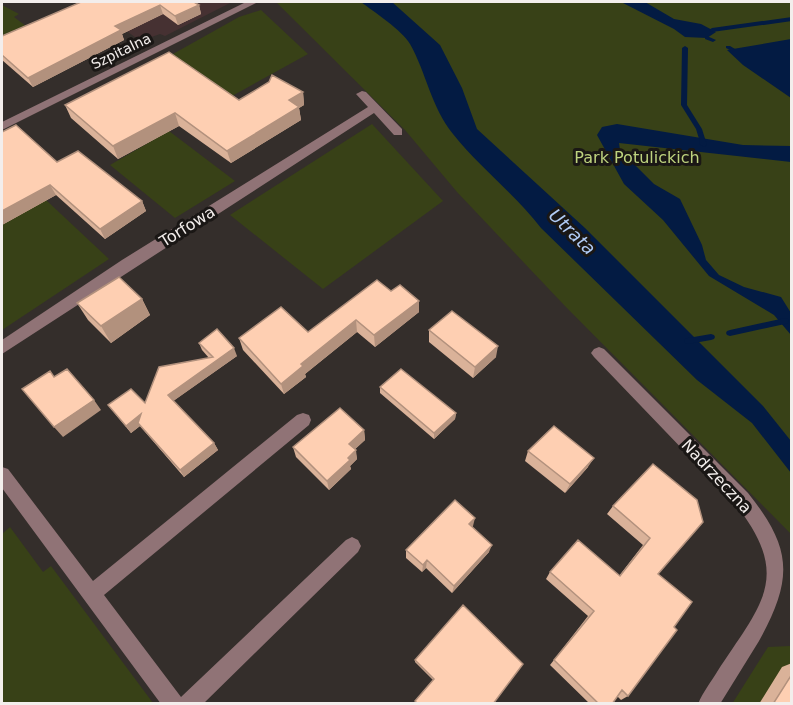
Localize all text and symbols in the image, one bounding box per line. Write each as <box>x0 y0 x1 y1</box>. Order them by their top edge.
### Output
street label: Szpitalna <box>89 30 153 72</box>
park label: Park Potulickich <box>574 148 700 167</box>
street label: Torfowa <box>155 202 218 251</box>
water label: Utrata <box>545 204 600 259</box>
street label: Nadrzeczna <box>678 436 756 517</box>

